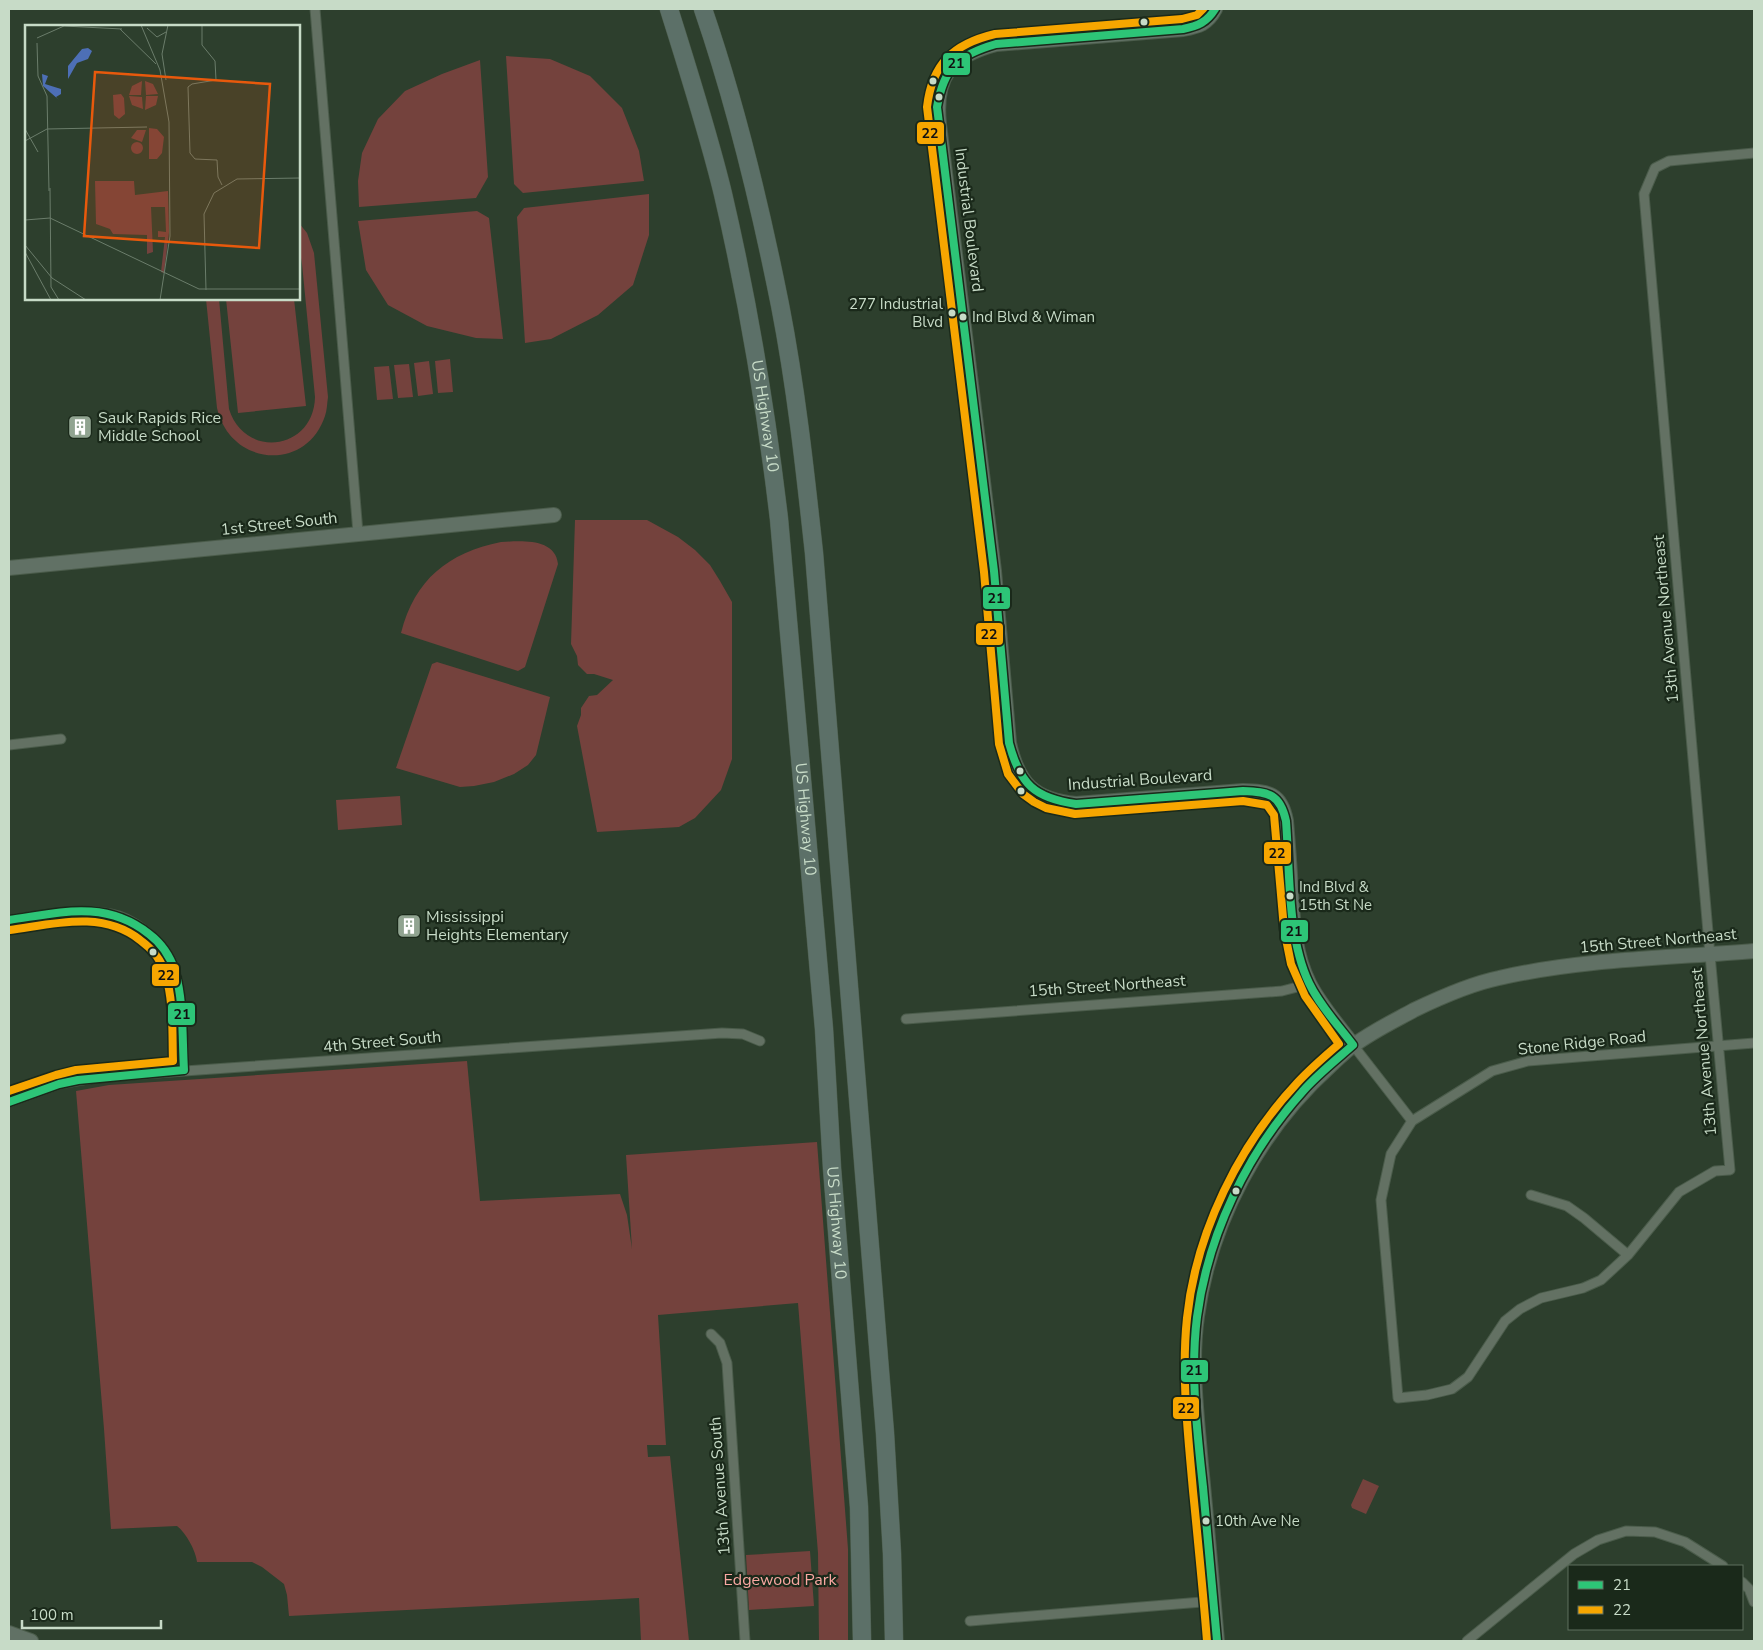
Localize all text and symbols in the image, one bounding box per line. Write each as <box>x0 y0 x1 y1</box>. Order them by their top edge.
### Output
unlabelled marker <box>1139 17 1149 27</box>
inset map <box>25 25 300 300</box>
line badge: 21 <box>942 52 971 76</box>
text: 21 <box>948 54 964 73</box>
unlabelled marker <box>928 76 938 86</box>
unlabelled marker <box>934 92 944 102</box>
line badge: 22 <box>916 121 945 145</box>
text: 22 <box>922 124 938 143</box>
street label: Industrial Boulevard <box>949 147 989 293</box>
place label: 277 Industrial Blvd <box>849 294 944 332</box>
place label: Ind Blvd & Wiman <box>972 307 1095 327</box>
marker: 277 Industrial Blvd <box>947 308 957 318</box>
marker: Ind Blvd & Wiman <box>958 312 968 322</box>
street label: US Highway 10 <box>745 358 784 474</box>
place label: Sauk Rapids Rice Middle School <box>98 407 221 447</box>
building icon: Sauk Rapids Rice Middle School <box>67 414 93 440</box>
street label: 1st Street South <box>220 507 338 541</box>
street label: 13th Avenue Northeast <box>1648 534 1684 704</box>
line badge: 21 <box>982 586 1011 610</box>
text: 21 <box>988 589 1004 608</box>
line badge: 22 <box>975 622 1004 646</box>
text: 22 <box>981 625 997 644</box>
street label: US Highway 10 <box>790 762 821 876</box>
street label: Industrial Boulevard <box>1067 764 1213 796</box>
unlabelled marker <box>1015 766 1025 776</box>
unlabelled marker <box>1016 786 1026 796</box>
line badge: 22 <box>1263 841 1292 865</box>
text: 22 <box>1269 844 1285 863</box>
place label: Ind Blvd & 15th St Ne <box>1299 877 1372 915</box>
marker: Ind Blvd & 15th St Ne <box>1285 891 1295 901</box>
place label: Mississippi Heights Elementary <box>426 906 569 946</box>
building icon: Mississippi Heights Elementary <box>396 913 422 939</box>
line badge: 21 <box>1280 919 1309 943</box>
text: 21 <box>1286 922 1302 941</box>
street label: 15th Street Northeast <box>1579 923 1738 959</box>
unlabelled marker <box>148 947 158 957</box>
line badge: 22 <box>151 963 180 987</box>
text: 22 <box>158 966 174 985</box>
street label: 13th Avenue Northeast <box>1686 967 1722 1137</box>
street label: 15th Street Northeast <box>1028 970 1187 1002</box>
line badge: 21 <box>167 1002 196 1026</box>
text: 21 <box>174 1005 190 1024</box>
street label: Stone Ridge Road <box>1517 1025 1647 1061</box>
street label: 4th Street South <box>322 1026 442 1058</box>
street label: US Highway 10 <box>821 1166 852 1280</box>
unlabelled marker <box>1231 1186 1241 1196</box>
line badge: 21 <box>1180 1359 1209 1383</box>
text: 21 <box>1186 1361 1202 1380</box>
line badge: 22 <box>1172 1396 1200 1420</box>
text: 22 <box>1178 1399 1194 1418</box>
street label: 13th Avenue South <box>704 1416 736 1556</box>
place label: 10th Ave Ne <box>1215 1511 1300 1531</box>
marker: 10th Ave Ne <box>1201 1516 1211 1526</box>
legend <box>1568 1565 1743 1630</box>
park label: Edgewood Park <box>724 1569 837 1591</box>
text: 21 <box>1613 1575 1631 1595</box>
scale bar <box>22 1598 161 1630</box>
text: 22 <box>1613 1600 1631 1620</box>
text: 100 m <box>30 1605 74 1625</box>

